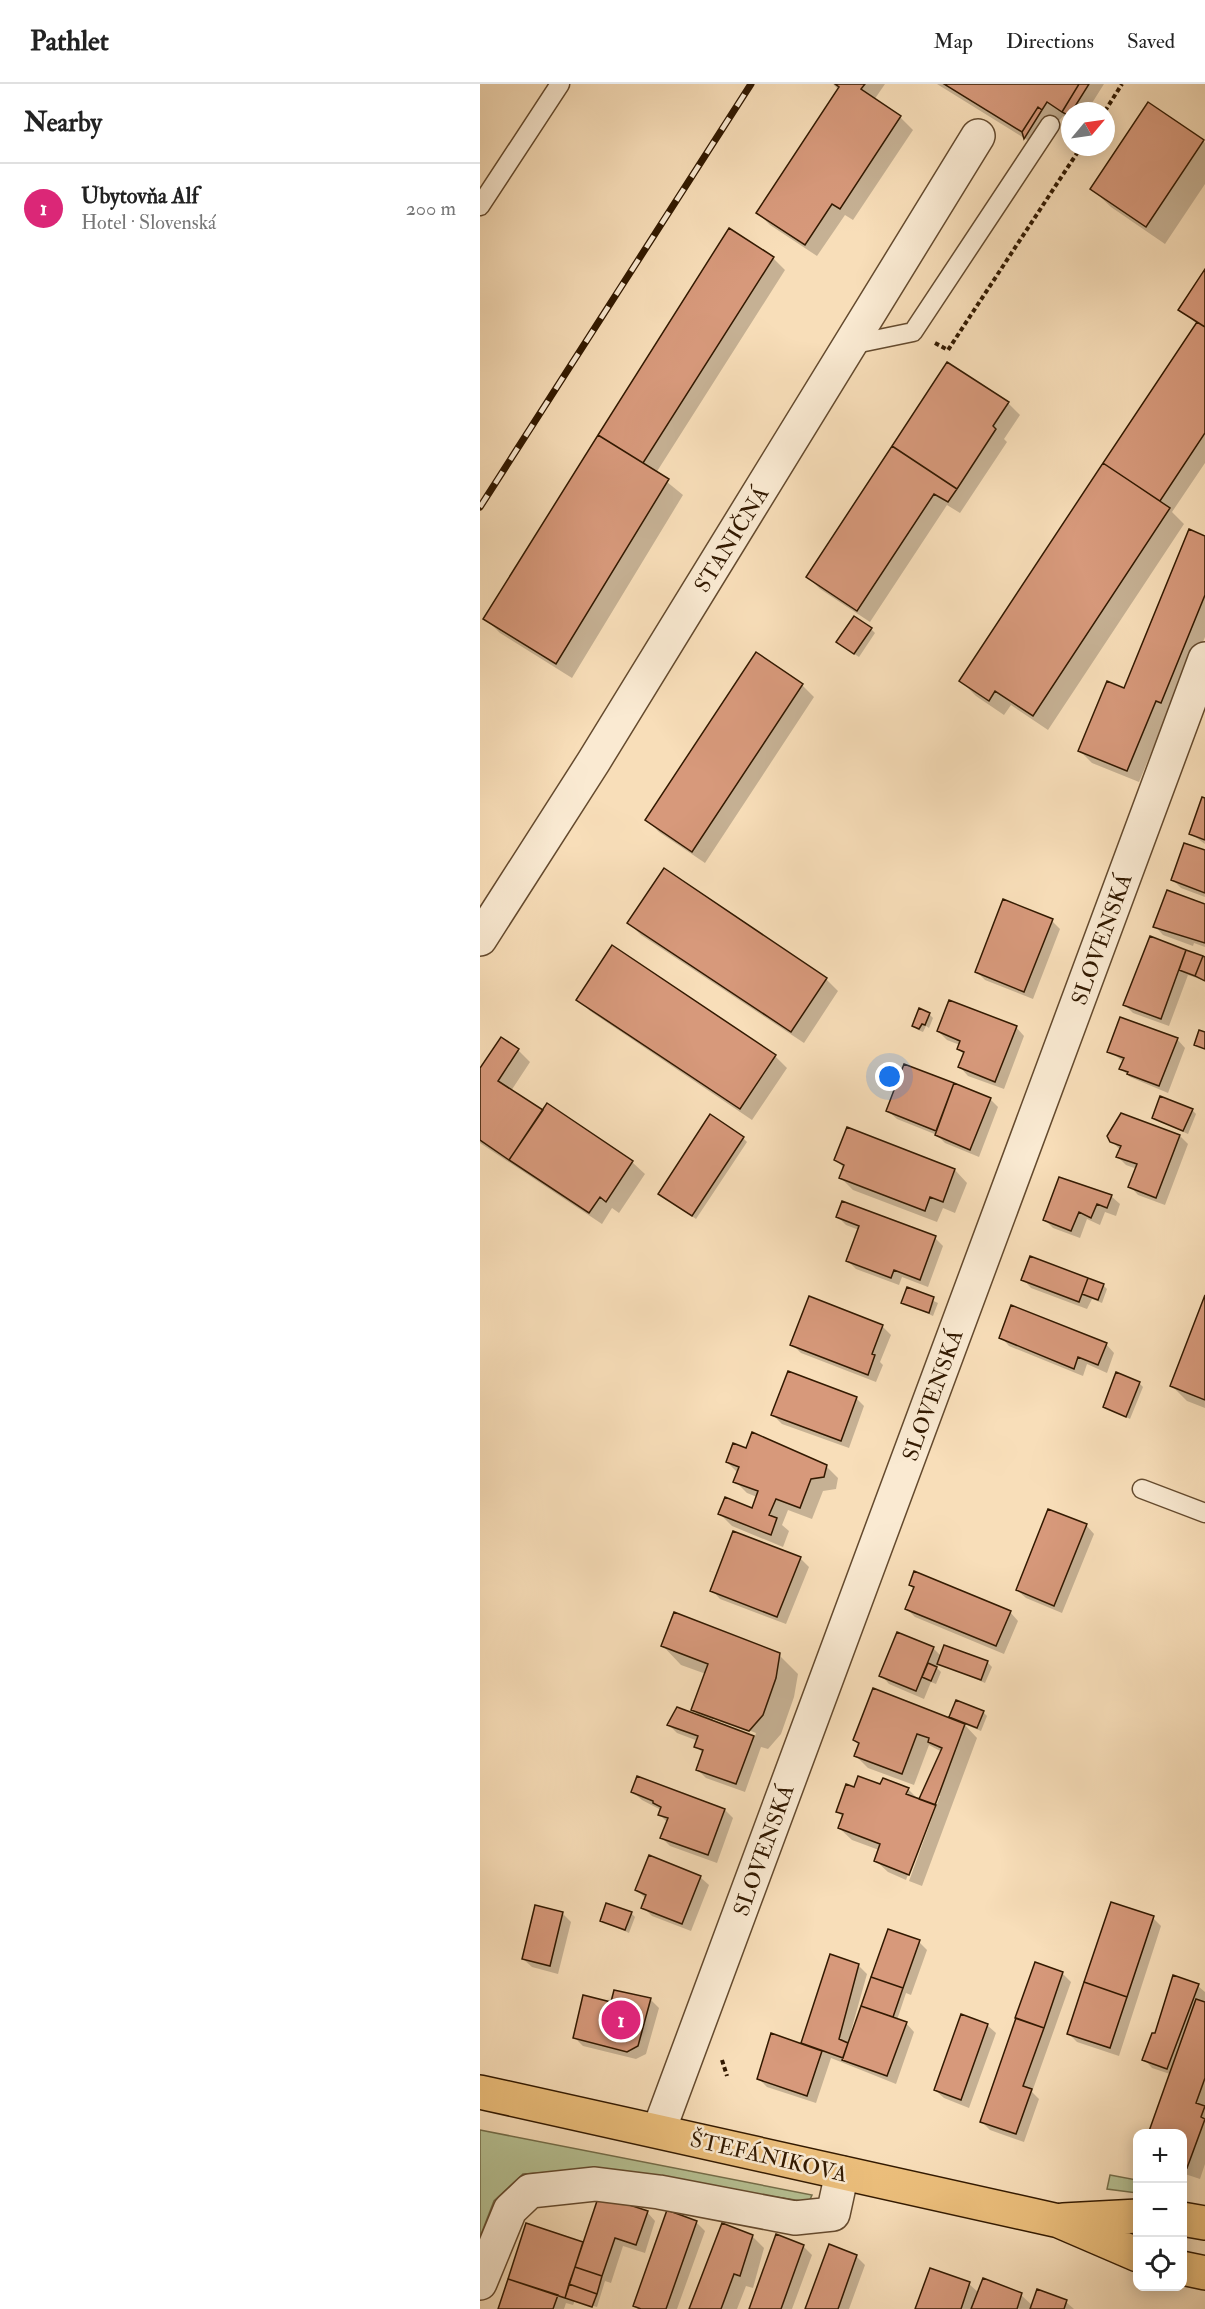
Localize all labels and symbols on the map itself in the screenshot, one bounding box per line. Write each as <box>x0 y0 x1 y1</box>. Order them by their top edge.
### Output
north arrow <box>1061 102 1115 156</box>
street label: STANIČNÁ <box>687 481 775 598</box>
street label: SLOVENSKÁ <box>1065 870 1139 1009</box>
your location <box>875 1062 904 1091</box>
street label: SLOVENSKÁ <box>896 1326 970 1465</box>
street label: SLOVENSKÁ <box>727 1781 801 1920</box>
pin: 1 <box>602 1998 640 2042</box>
street label: ŠTEFÁNIKOVA <box>687 2124 850 2189</box>

